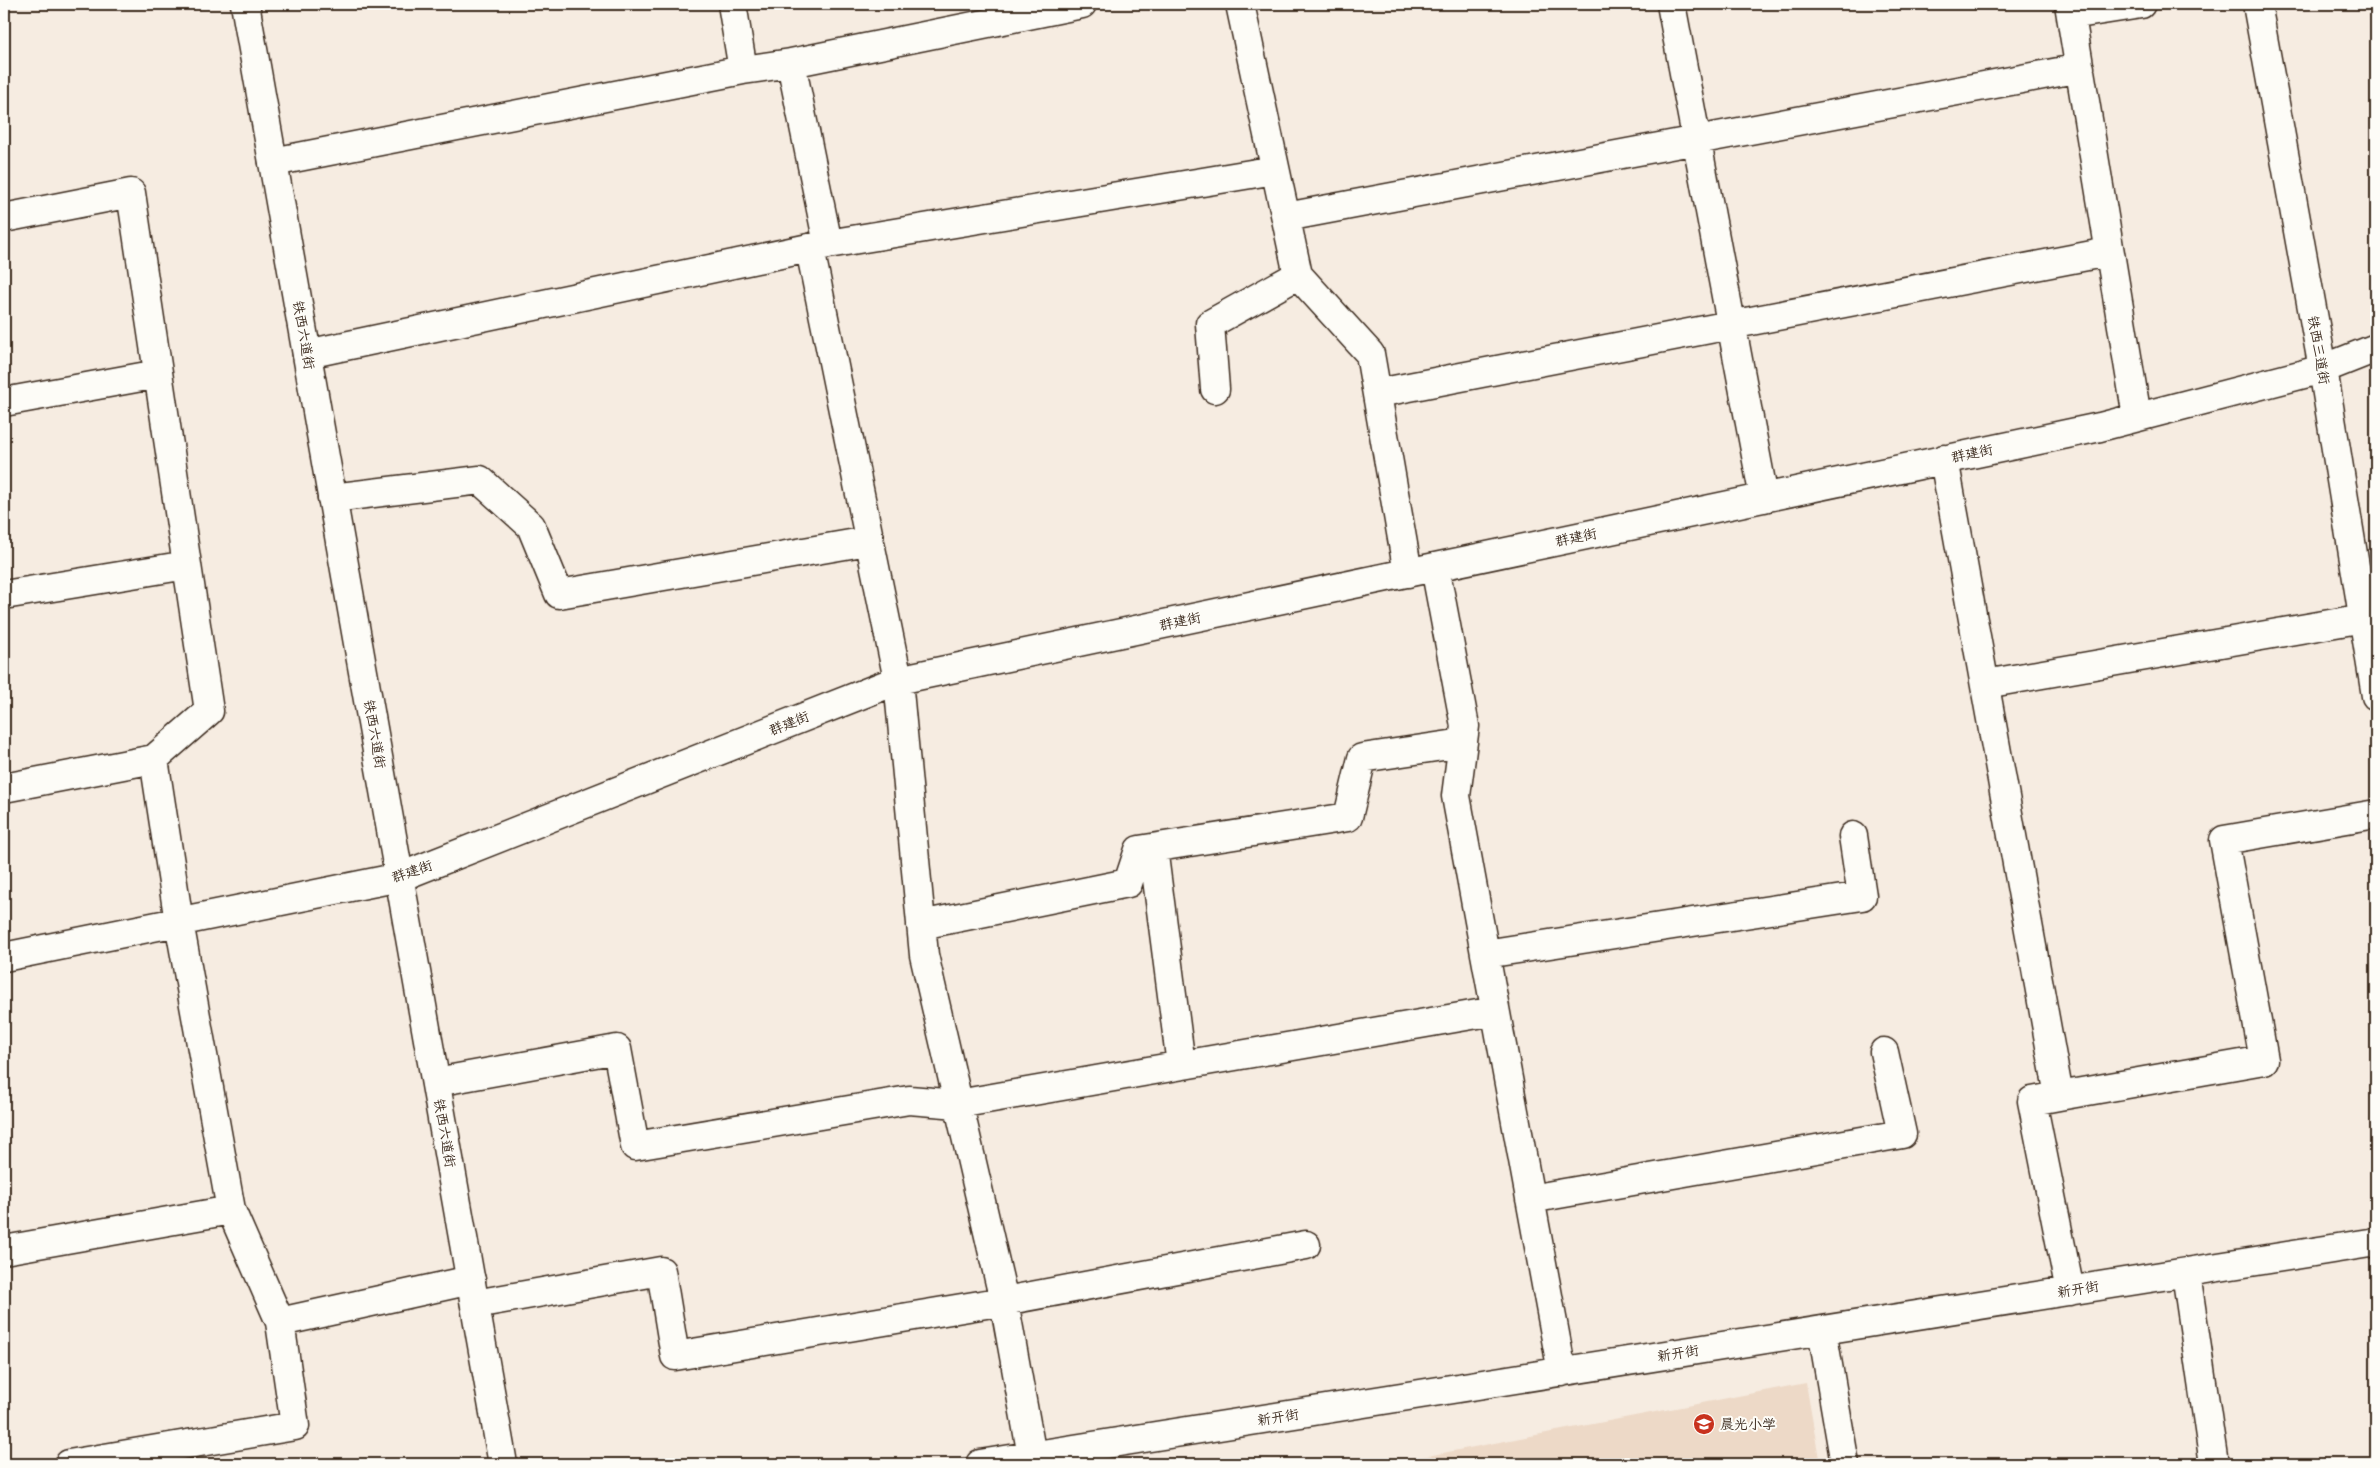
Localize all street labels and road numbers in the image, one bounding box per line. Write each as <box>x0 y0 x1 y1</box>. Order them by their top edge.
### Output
street label: 铁西六道街 <box>289 299 320 371</box>
street label: 铁西三道街 <box>2304 314 2335 386</box>
street label: 群建街 <box>1949 439 1994 466</box>
street label: 群建街 <box>1553 523 1598 550</box>
street label: 群建街 <box>1157 607 1202 634</box>
street label: 铁西六道街 <box>360 698 391 770</box>
street label: 群建街 <box>766 706 812 739</box>
street label: 群建街 <box>389 855 435 886</box>
street label: 铁西六道街 <box>430 1097 461 1169</box>
street label: 新开街 <box>2056 1276 2100 1301</box>
street label: 新开街 <box>1656 1340 1700 1365</box>
street label: 新开街 <box>1256 1404 1300 1429</box>

